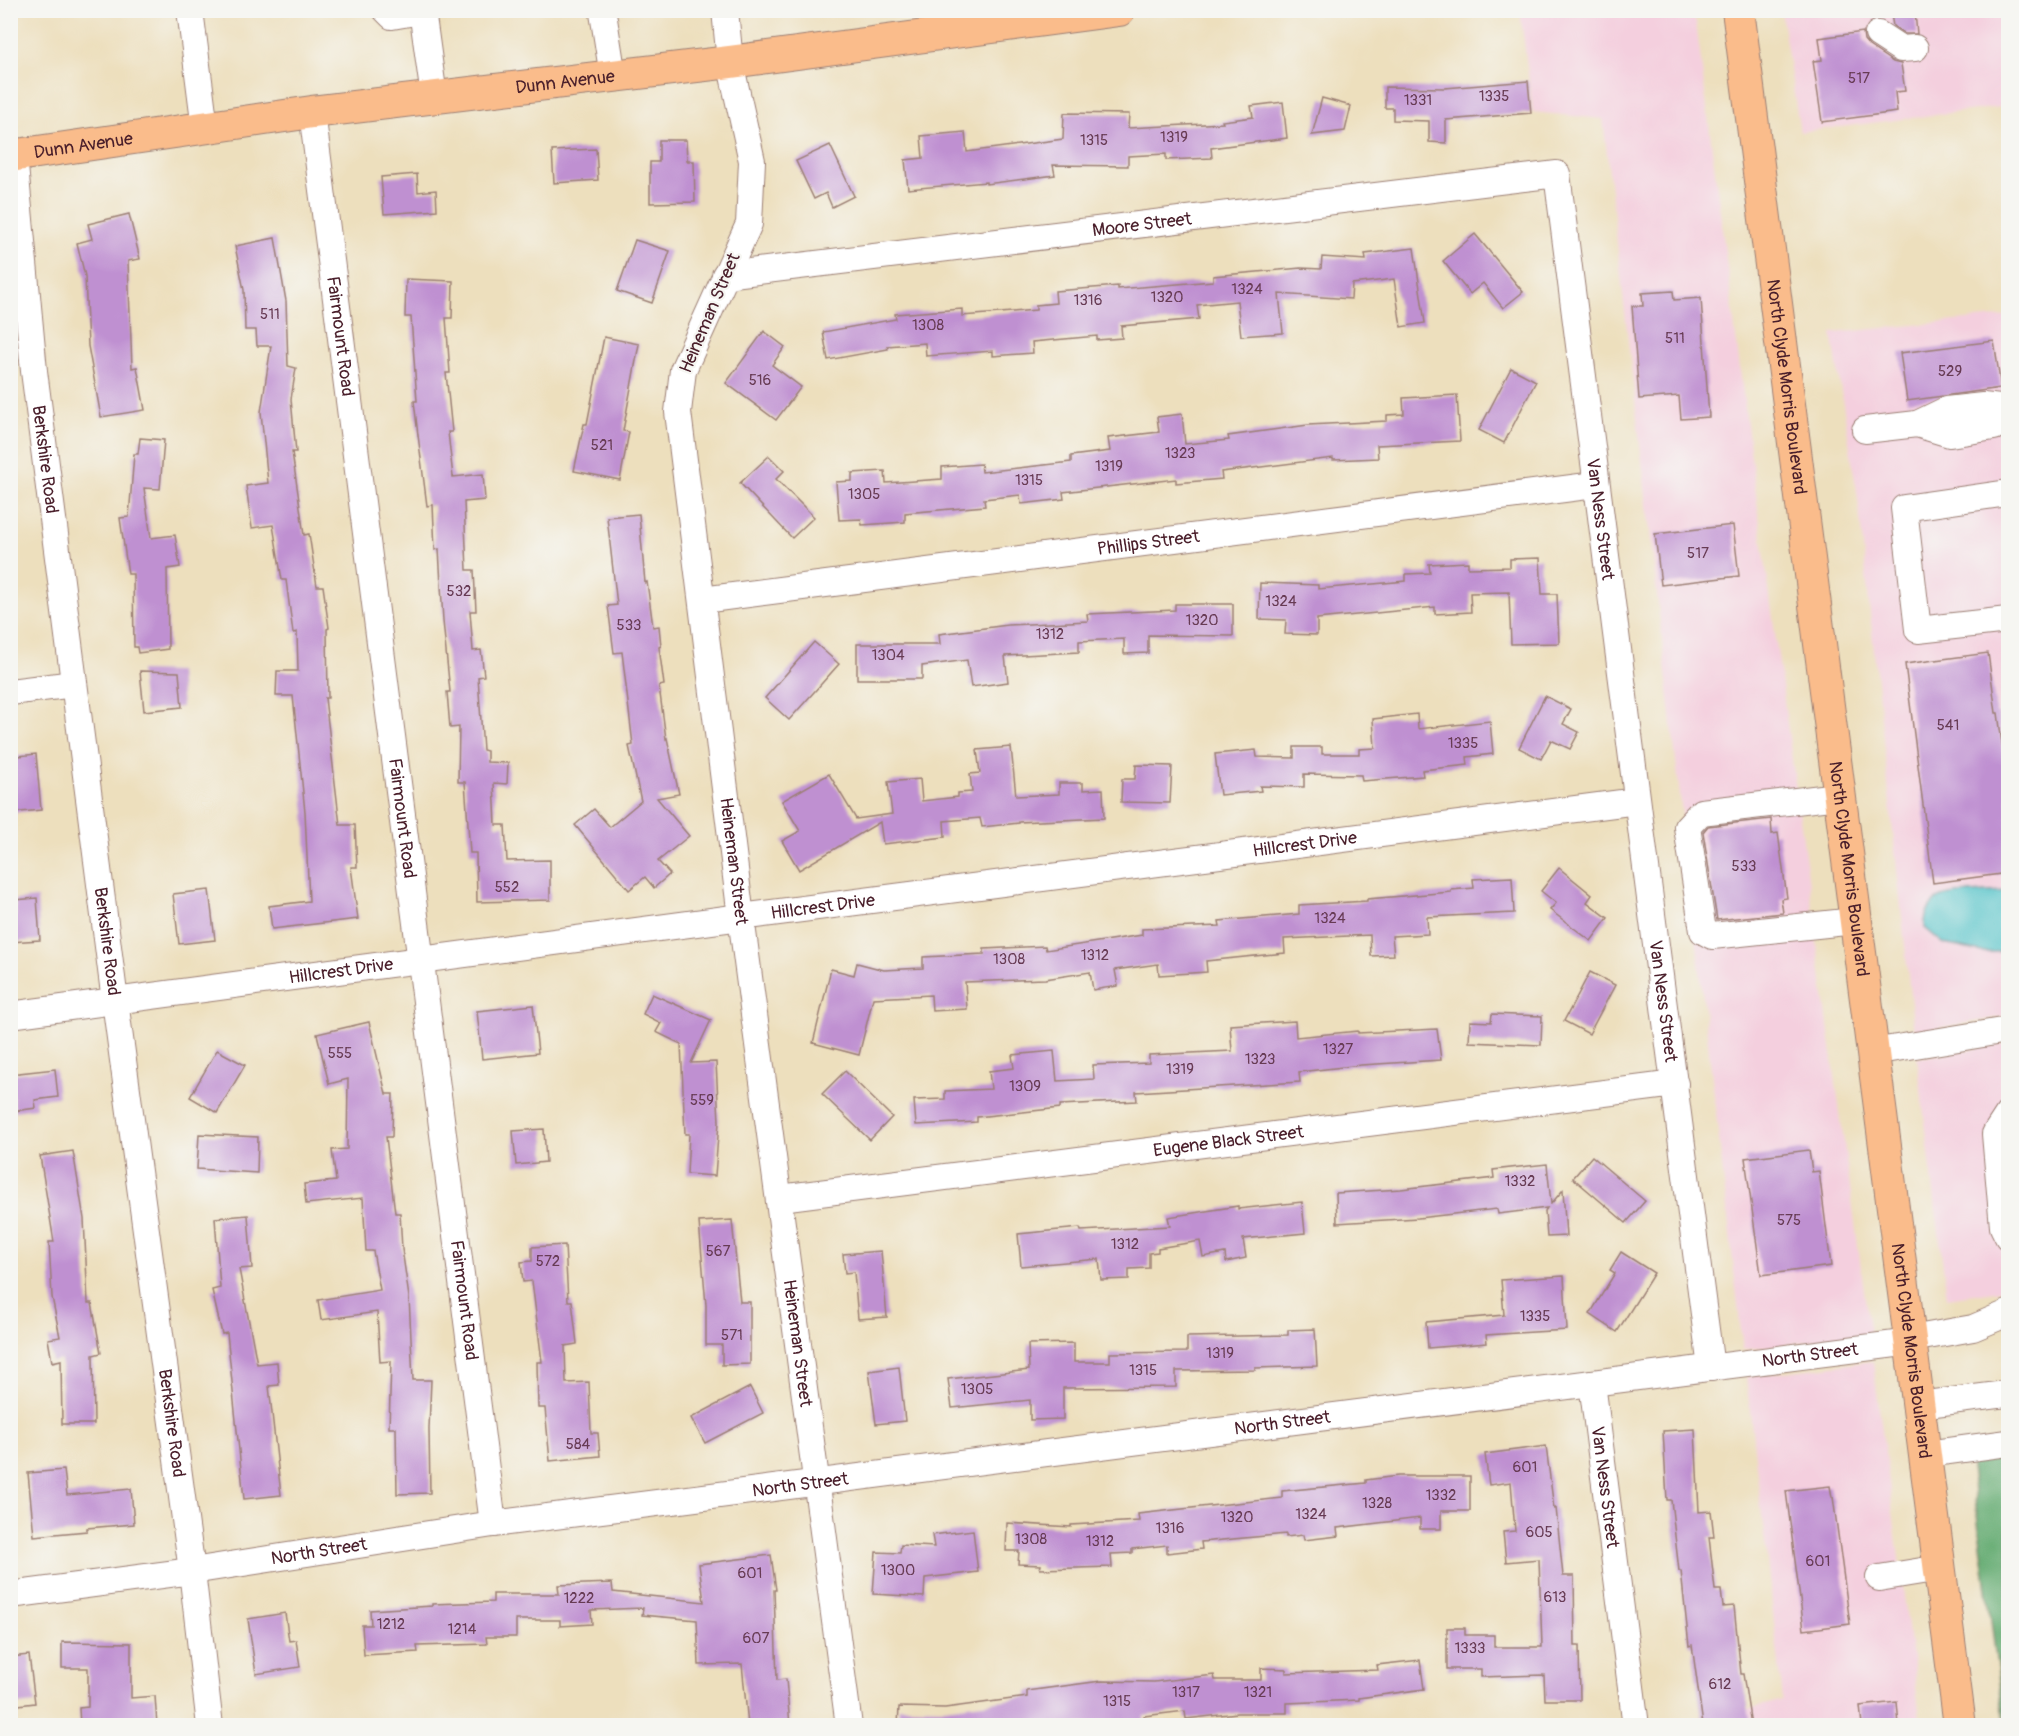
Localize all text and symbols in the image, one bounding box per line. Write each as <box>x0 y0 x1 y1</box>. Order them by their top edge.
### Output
street label: Dunn Avenue <box>514 64 616 99</box>
house number: 517 <box>1848 69 1870 88</box>
house number: 1335 <box>1479 87 1509 106</box>
house number: 1331 <box>1404 91 1432 110</box>
street label: Dunn Avenue <box>32 127 134 164</box>
house number: 1319 <box>1160 128 1188 147</box>
house number: 1315 <box>1080 131 1108 150</box>
street label: Moore Street <box>1091 207 1194 242</box>
street label: Heineman Street <box>674 249 746 376</box>
street label: Fairmount Road <box>322 275 360 398</box>
street label: North Clyde Morris Boulevard <box>1761 278 1812 496</box>
house number: 1324 <box>1231 280 1263 299</box>
house number: 1320 <box>1151 288 1183 307</box>
house number: 1316 <box>1074 291 1102 310</box>
house number: 511 <box>260 305 280 324</box>
house number: 1308 <box>912 316 944 335</box>
house number: 511 <box>1665 329 1685 348</box>
house number: 529 <box>1938 362 1962 381</box>
house number: 516 <box>749 371 771 390</box>
street label: Berkshire Road <box>27 404 64 515</box>
house number: 521 <box>591 436 613 455</box>
house number: 1323 <box>1165 444 1195 463</box>
house number: 1319 <box>1095 457 1123 476</box>
street label: Van Ness Street <box>1581 457 1620 582</box>
house number: 1315 <box>1015 471 1043 490</box>
house number: 1305 <box>848 485 880 504</box>
street label: Phillips Street <box>1096 524 1202 561</box>
house number: 517 <box>1687 544 1709 563</box>
house number: 532 <box>447 582 471 601</box>
house number: 1324 <box>1265 592 1297 611</box>
house number: 1320 <box>1186 611 1218 630</box>
house number: 533 <box>617 616 641 635</box>
house number: 1312 <box>1036 625 1064 644</box>
house number: 1304 <box>871 646 905 665</box>
house number: 541 <box>1937 716 1959 735</box>
house number: 1335 <box>1448 734 1478 753</box>
street label: Fairmount Road <box>383 757 422 880</box>
street label: North Clyde Morris Boulevard <box>1824 760 1874 978</box>
street label: Heineman Street <box>715 796 754 927</box>
street label: Hillcrest Drive <box>1251 826 1358 862</box>
house number: 533 <box>1732 857 1756 876</box>
house number: 552 <box>495 878 519 897</box>
street label: Berkshire Road <box>89 886 126 997</box>
street label: Hillcrest Drive <box>769 888 876 925</box>
house number: 1324 <box>1314 909 1346 928</box>
street label: Van Ness Street <box>1644 939 1683 1064</box>
house number: 1312 <box>1081 946 1109 965</box>
house number: 1308 <box>993 950 1025 969</box>
street label: Hillcrest Drive <box>287 952 395 989</box>
house number: 1327 <box>1323 1040 1353 1059</box>
house number: 555 <box>328 1044 352 1063</box>
house number: 1323 <box>1245 1050 1275 1069</box>
house number: 1319 <box>1166 1060 1194 1079</box>
house number: 1309 <box>1009 1077 1041 1096</box>
house number: 559 <box>690 1091 714 1110</box>
street label: Eugene Black Street <box>1152 1120 1306 1162</box>
house number: 1332 <box>1505 1172 1536 1191</box>
house number: 575 <box>1777 1211 1801 1230</box>
house number: 1312 <box>1111 1235 1139 1254</box>
street label: Fairmount Road <box>445 1239 483 1362</box>
house number: 567 <box>706 1242 730 1261</box>
street label: North Clyde Morris Boulevard <box>1886 1242 1937 1460</box>
house number: 572 <box>536 1252 560 1271</box>
street label: Heineman Street <box>778 1278 818 1409</box>
house number: 1335 <box>1520 1307 1550 1326</box>
house number: 571 <box>721 1326 743 1345</box>
street label: North Street <box>1761 1337 1860 1373</box>
house number: 1319 <box>1206 1344 1234 1363</box>
house number: 1315 <box>1129 1361 1157 1380</box>
street label: Berkshire Road <box>153 1367 191 1479</box>
house number: 1305 <box>961 1380 993 1399</box>
street label: North Street <box>1233 1405 1332 1440</box>
street label: Van Ness Street <box>1586 1425 1625 1550</box>
house number: 584 <box>566 1435 590 1454</box>
house number: 601 <box>1513 1458 1537 1477</box>
street label: North Street <box>751 1467 850 1502</box>
house number: 1332 <box>1426 1486 1457 1505</box>
house number: 1328 <box>1362 1494 1393 1513</box>
house number: 1324 <box>1295 1505 1327 1524</box>
house number: 1320 <box>1221 1508 1253 1527</box>
house number: 1316 <box>1156 1519 1184 1538</box>
house number: 605 <box>1525 1523 1553 1542</box>
house number: 1308 <box>1015 1530 1047 1549</box>
street label: North Street <box>269 1532 369 1570</box>
house number: 1312 <box>1086 1532 1114 1551</box>
house number: 601 <box>1806 1552 1830 1571</box>
house number: 1300 <box>881 1561 915 1580</box>
house number: 601 <box>738 1564 762 1583</box>
house number: 613 <box>1544 1588 1566 1607</box>
house number: 1222 <box>563 1589 595 1608</box>
house number: 1212 <box>377 1615 405 1634</box>
house number: 1214 <box>448 1620 477 1639</box>
house number: 607 <box>743 1629 770 1648</box>
house number: 1333 <box>1455 1639 1485 1658</box>
house number: 612 <box>1709 1675 1731 1694</box>
house number: 1317 <box>1172 1683 1200 1702</box>
house number: 1321 <box>1244 1683 1272 1702</box>
house number: 1315 <box>1103 1692 1131 1711</box>

